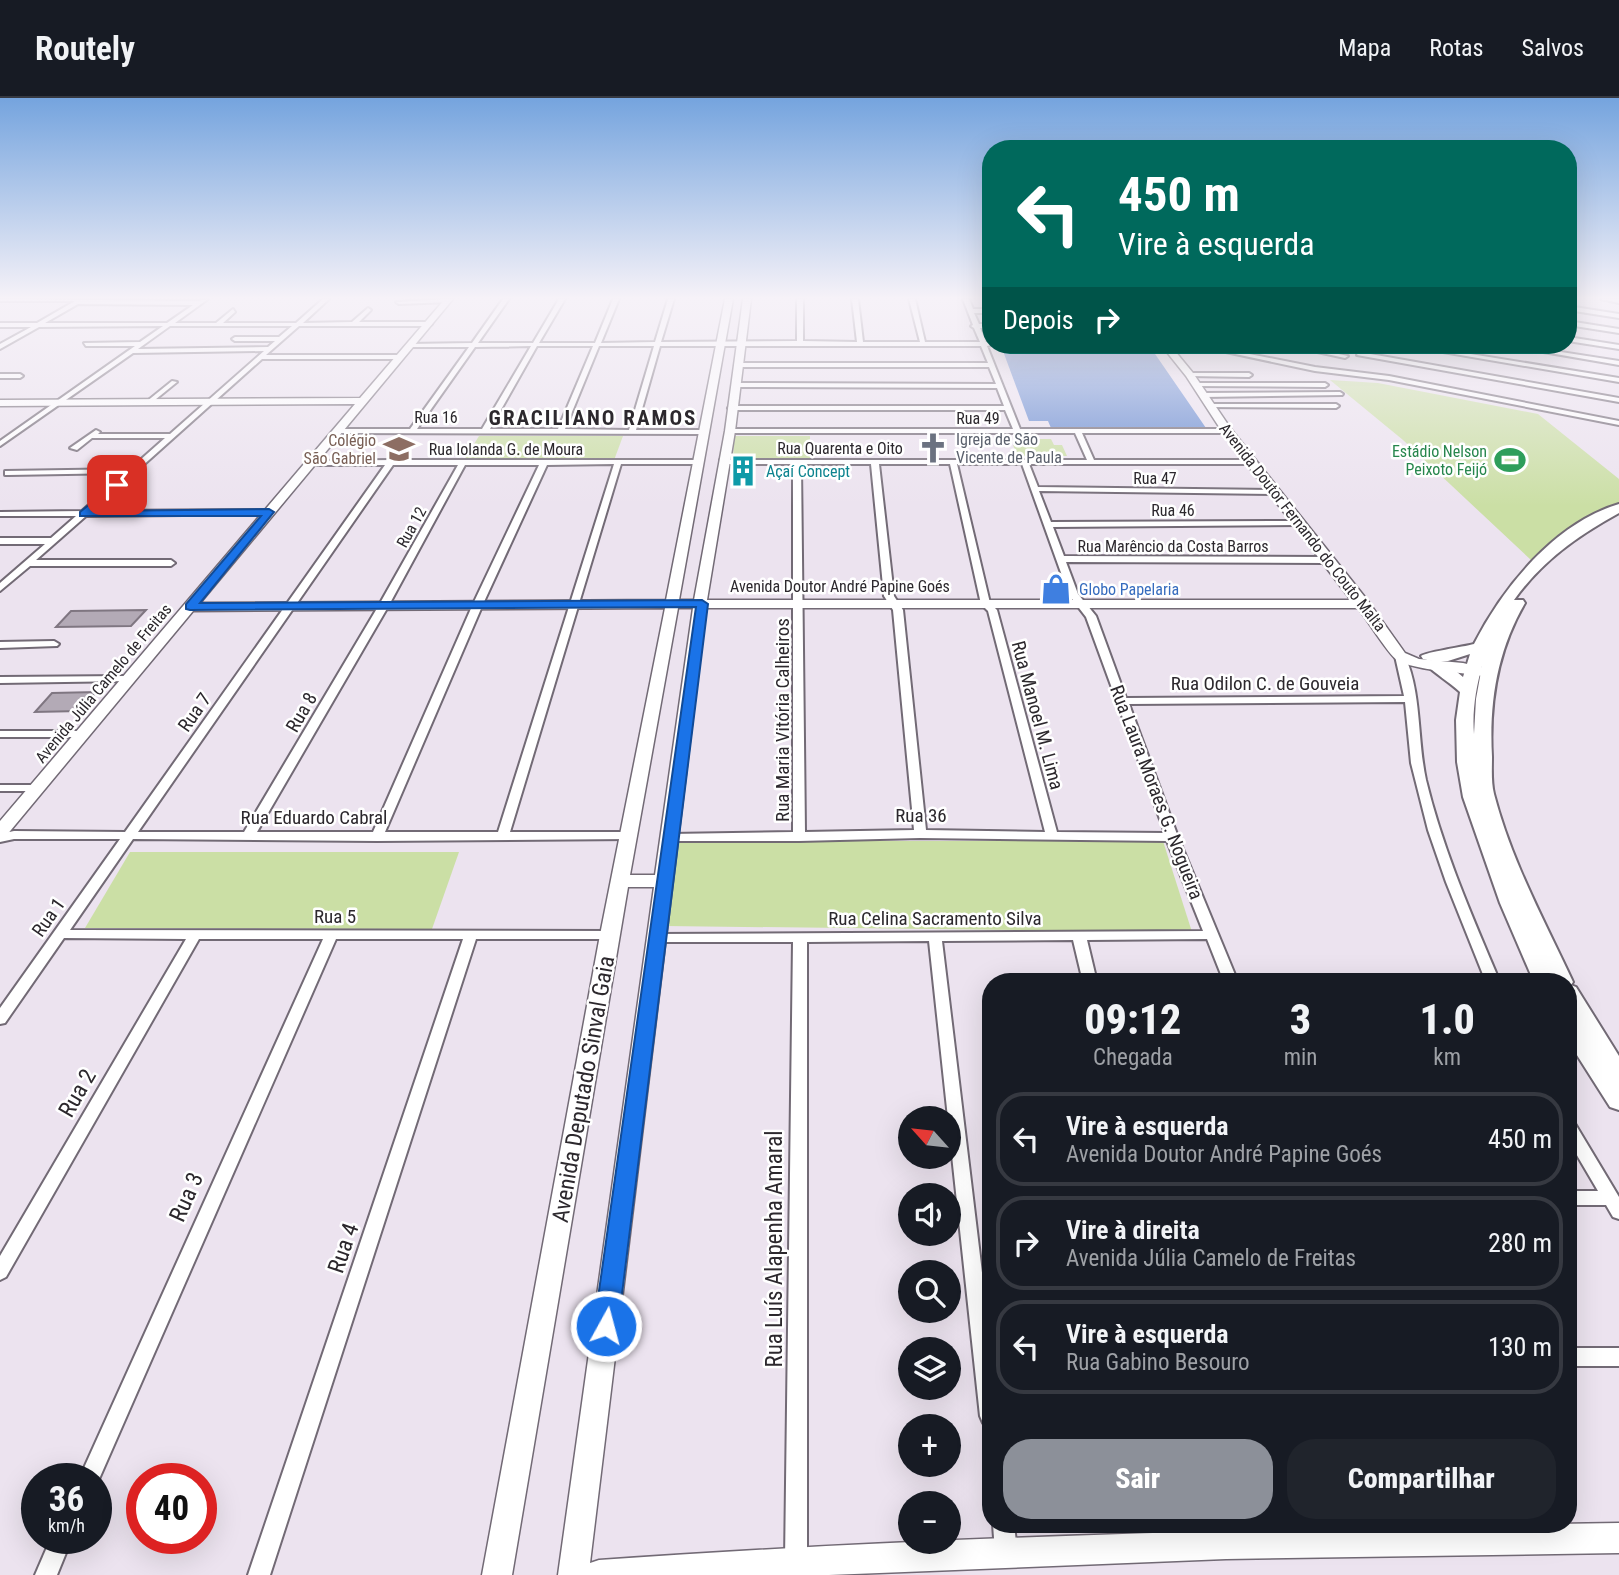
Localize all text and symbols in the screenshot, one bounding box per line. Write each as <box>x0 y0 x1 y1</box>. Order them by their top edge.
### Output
text: Routely <box>35 29 135 68</box>
text: Mapa <box>1338 34 1391 62</box>
text: Rotas <box>1429 34 1483 62</box>
text: Salvos <box>1521 34 1584 62</box>
text: 450 m <box>1118 166 1240 223</box>
icon: left <box>1003 168 1094 259</box>
text: Vire à esquerda <box>1118 225 1314 263</box>
icon: right <box>1088 301 1126 339</box>
text: Depois <box>1003 305 1074 335</box>
district label: GRACILIANO RAMOS <box>489 406 697 430</box>
street label: Rua 16 <box>414 408 458 427</box>
street label: Rua 49 <box>956 409 1000 428</box>
street label: Avenida Doutor Fernando do Couto Malta <box>1215 419 1390 635</box>
place label: Igreja de São Vicente de Paula <box>956 430 1062 467</box>
place label: Colégio São Gabriel <box>304 431 376 468</box>
church icon: Igreja de São Vicente de Paula <box>916 431 950 465</box>
school or university icon: Colégio São Gabriel <box>382 432 416 466</box>
street label: Rua Quarenta e Oito <box>777 439 903 458</box>
street label: Rua Iolanda G. de Moura <box>429 440 583 459</box>
place label: Estádio Nelson Peixoto Feijó <box>1392 442 1487 479</box>
sports icon: Estádio Nelson Peixoto Feijó <box>1493 443 1527 477</box>
building icon: Açaí Concept <box>726 454 760 488</box>
pin <box>87 455 147 515</box>
place label: Açaí Concept <box>766 462 850 481</box>
icon: arrive <box>98 466 136 504</box>
street label: Rua 47 <box>1133 469 1177 488</box>
street label: Rua 46 <box>1151 501 1195 520</box>
street label: Rua 12 <box>393 504 430 551</box>
street label: Rua Marêncio da Costa Barros <box>1077 537 1269 556</box>
shop icon: Globo Papelaria <box>1039 572 1073 606</box>
street label: Avenida Doutor André Papine Goés <box>730 577 950 596</box>
place label: Globo Papelaria <box>1079 580 1179 599</box>
street label: Avenida Júlia Camelo de Freitas <box>31 600 176 767</box>
street label: Rua Maria Vitória Calheiros <box>771 618 794 822</box>
street label: Rua Manoel M. Lima <box>1007 638 1068 792</box>
street label: Rua Odilon C. de Gouveia <box>1171 672 1359 695</box>
street label: Rua Laura Moraes G. Nogueira <box>1105 682 1208 903</box>
street label: Rua 7 <box>173 688 216 736</box>
street label: Rua 8 <box>281 688 322 736</box>
street label: Rua 36 <box>895 804 947 827</box>
street label: Rua Eduardo Cabral <box>241 806 387 829</box>
street label: Rua 1 <box>27 893 70 941</box>
street label: Rua 5 <box>314 905 356 928</box>
street label: Rua Celina Sacramento Silva <box>828 907 1042 930</box>
street label: Avenida Deputado Sinval Gaia <box>547 954 620 1224</box>
text: 09:12 <box>1084 995 1181 1044</box>
text: 3 <box>1290 995 1311 1044</box>
text: 1.0 <box>1420 995 1475 1044</box>
text: Chegada <box>1093 1044 1173 1071</box>
text: min <box>1284 1044 1317 1071</box>
text: km <box>1433 1044 1461 1071</box>
street label: Rua 2 <box>53 1064 102 1122</box>
north arrow <box>898 1106 961 1169</box>
map controls <box>898 1106 961 1554</box>
text: Vire à esquerda <box>1066 1111 1229 1141</box>
icon: left <box>1007 1120 1045 1158</box>
text: 450 m <box>1488 1124 1552 1154</box>
street label: Rua Luís Alapenha Amaral <box>761 1130 788 1368</box>
text: Avenida Doutor André Papine Goés <box>1066 1141 1382 1168</box>
street label: Rua 3 <box>164 1168 209 1226</box>
button: sound <box>898 1183 961 1246</box>
text: Vire à direita <box>1066 1215 1200 1245</box>
street label: Rua 4 <box>322 1220 365 1277</box>
icon: right <box>1007 1224 1045 1262</box>
text: 280 m <box>1488 1228 1552 1258</box>
text: Avenida Júlia Camelo de Freitas <box>1066 1245 1356 1272</box>
button: search <box>898 1260 961 1323</box>
position arrow <box>569 1289 643 1363</box>
text: Vire à esquerda <box>1066 1319 1229 1349</box>
icon: left <box>1007 1328 1045 1366</box>
text: 130 m <box>1488 1332 1552 1362</box>
button: layers <box>898 1337 961 1400</box>
text: Rua Gabino Besouro <box>1066 1349 1250 1376</box>
button: + <box>898 1414 961 1477</box>
button: Sair <box>1003 1439 1273 1519</box>
button: Compartilhar <box>1287 1439 1556 1519</box>
speed limit sign: 40 <box>126 1463 217 1554</box>
text: 36 <box>49 1479 84 1520</box>
button: − <box>898 1491 961 1554</box>
text: km/h <box>48 1515 85 1536</box>

